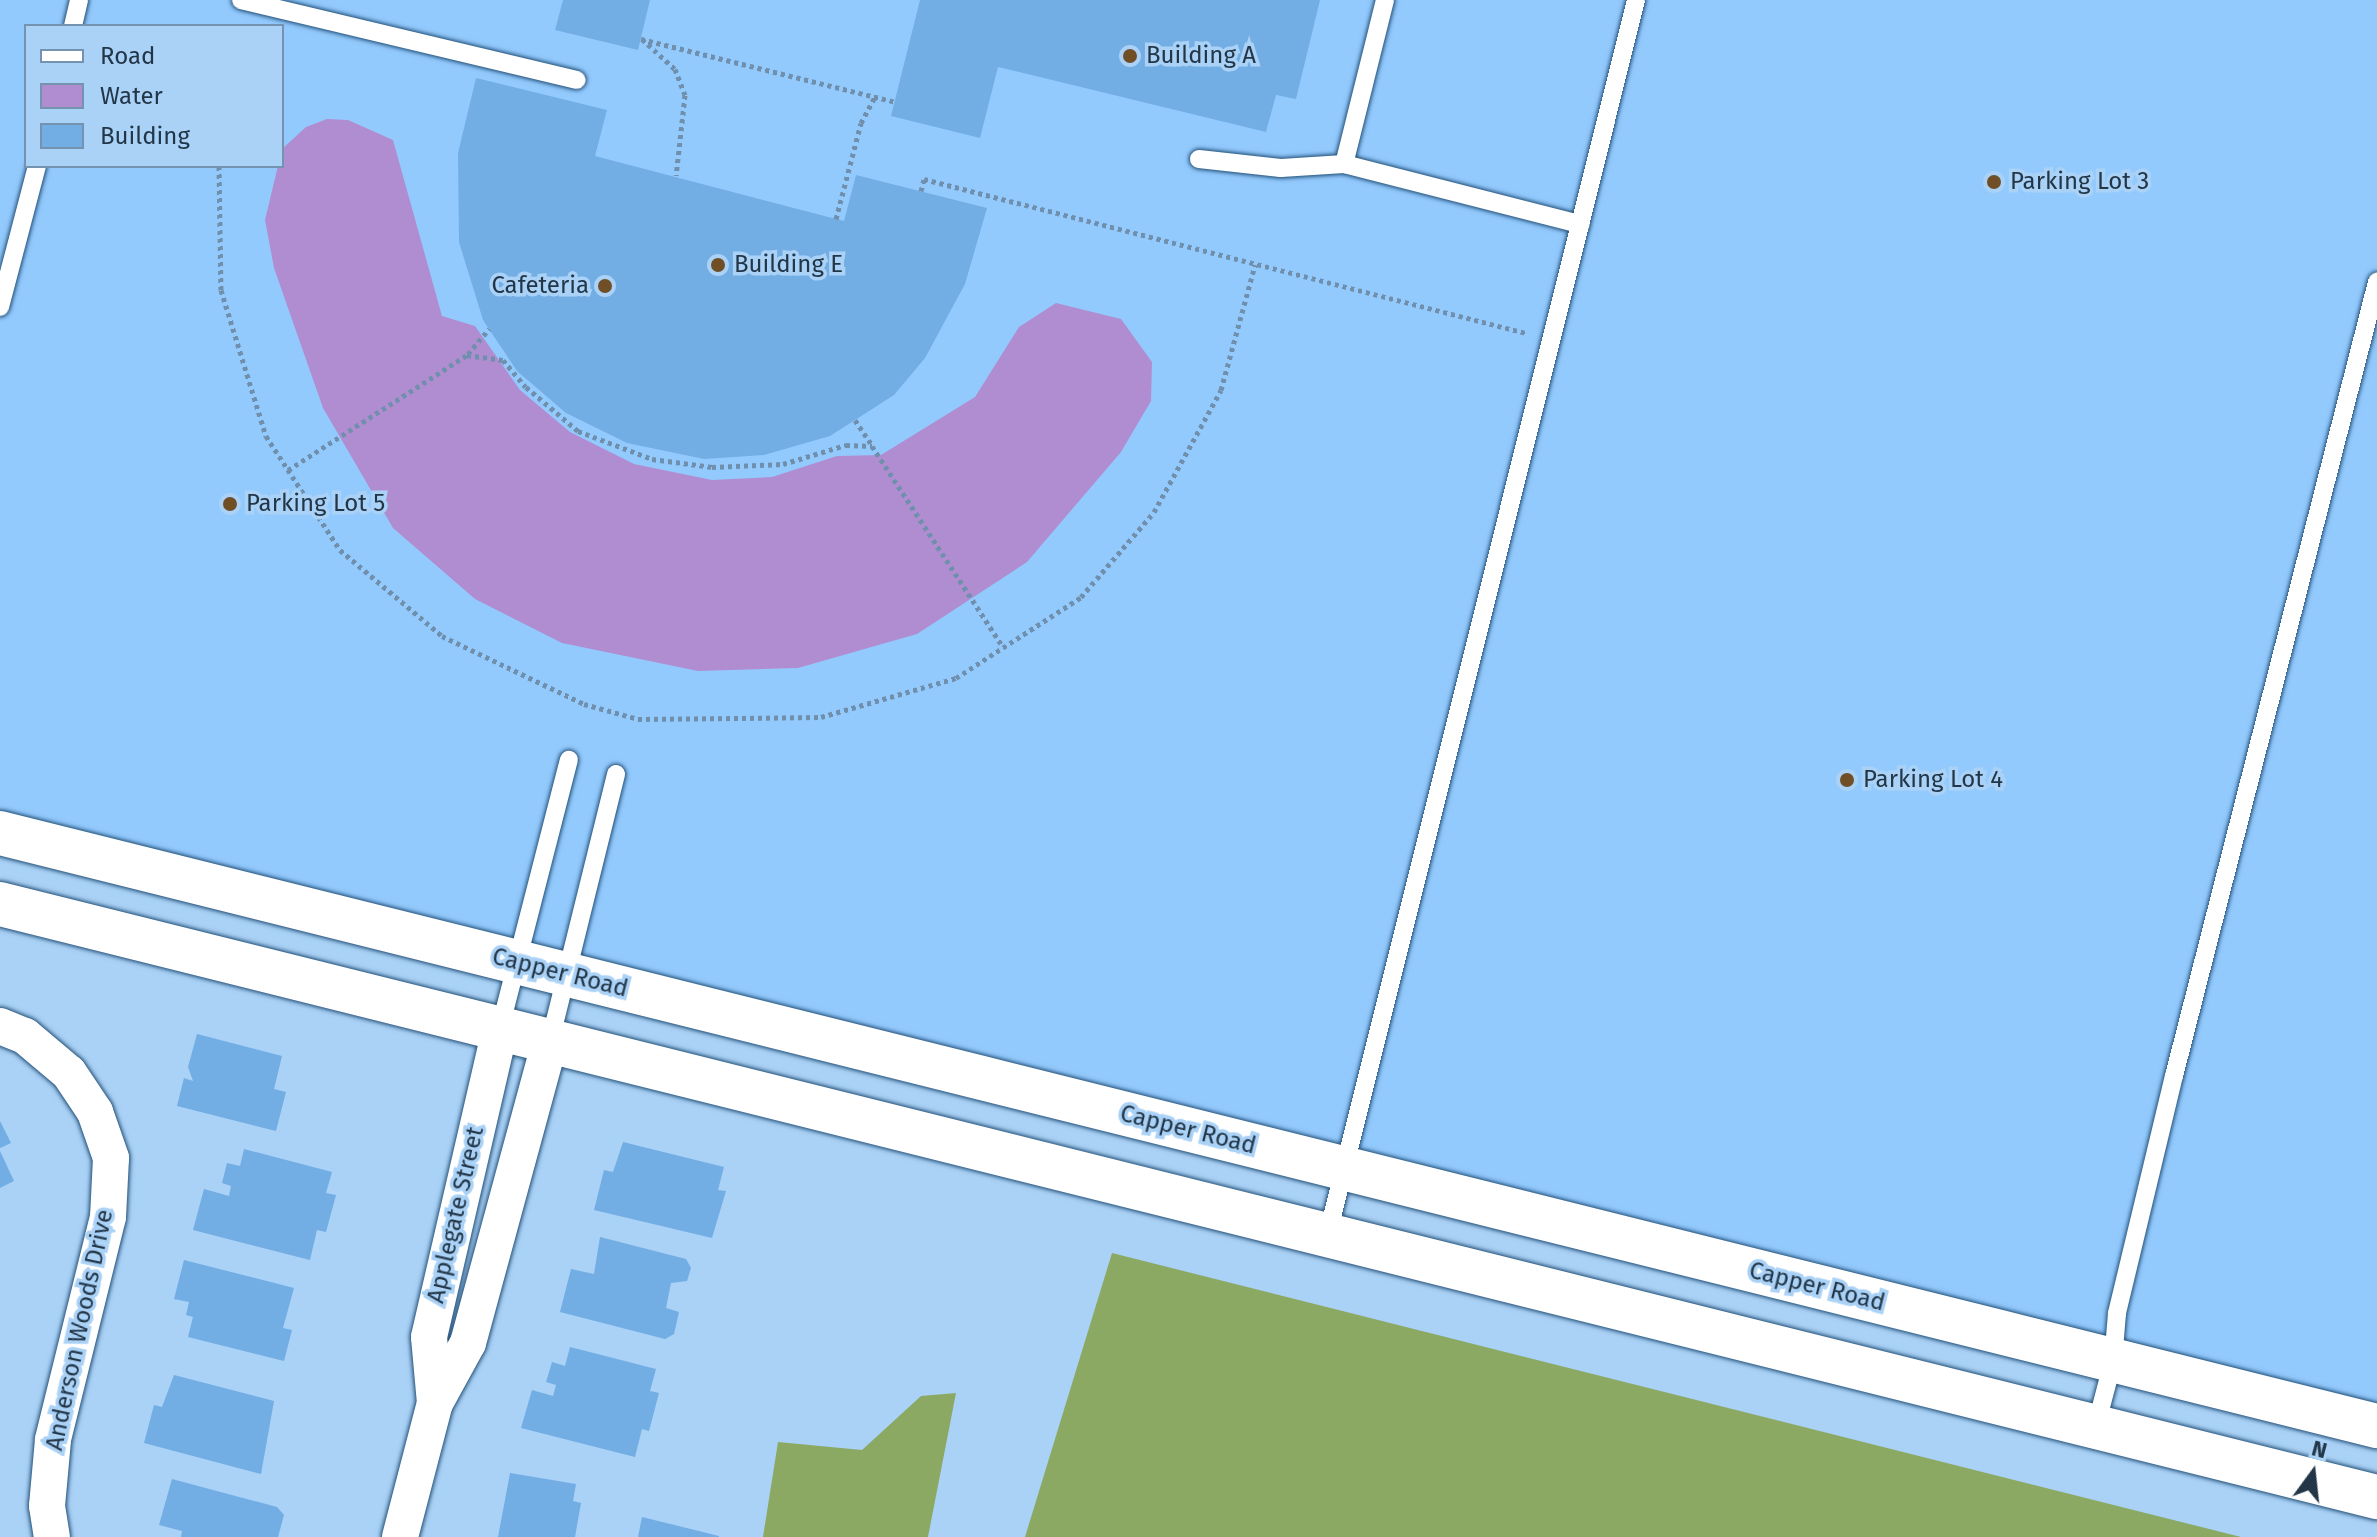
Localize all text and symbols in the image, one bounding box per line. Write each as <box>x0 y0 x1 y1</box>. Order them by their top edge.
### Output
legend <box>24 24 284 168</box>
text: Road <box>100 42 155 70</box>
place label: Building A <box>1146 42 1256 70</box>
marker: Building A <box>1121 47 1139 65</box>
text: Water <box>100 82 163 110</box>
text: Building <box>100 122 190 150</box>
place label: Parking Lot 3 <box>2010 168 2149 196</box>
marker: Parking Lot 3 <box>1985 173 2003 191</box>
place label: Building E <box>734 251 843 279</box>
marker: Building E <box>709 256 727 274</box>
place label: Cafeteria <box>491 272 589 300</box>
marker: Cafeteria <box>596 277 614 295</box>
place label: Parking Lot 5 <box>246 490 385 518</box>
marker: Parking Lot 5 <box>221 495 239 513</box>
place label: Parking Lot 4 <box>1863 766 2003 794</box>
marker: Parking Lot 4 <box>1838 771 1856 789</box>
street label: Capper Road <box>489 942 631 1004</box>
street label: Capper Road <box>1117 1099 1259 1161</box>
street label: Applegate Street <box>422 1124 490 1306</box>
street label: Anderson Woods Drive <box>40 1207 120 1453</box>
street label: Capper Road <box>1746 1256 1888 1318</box>
north arrow <box>2273 1433 2353 1513</box>
text: N <box>2309 1434 2330 1464</box>

